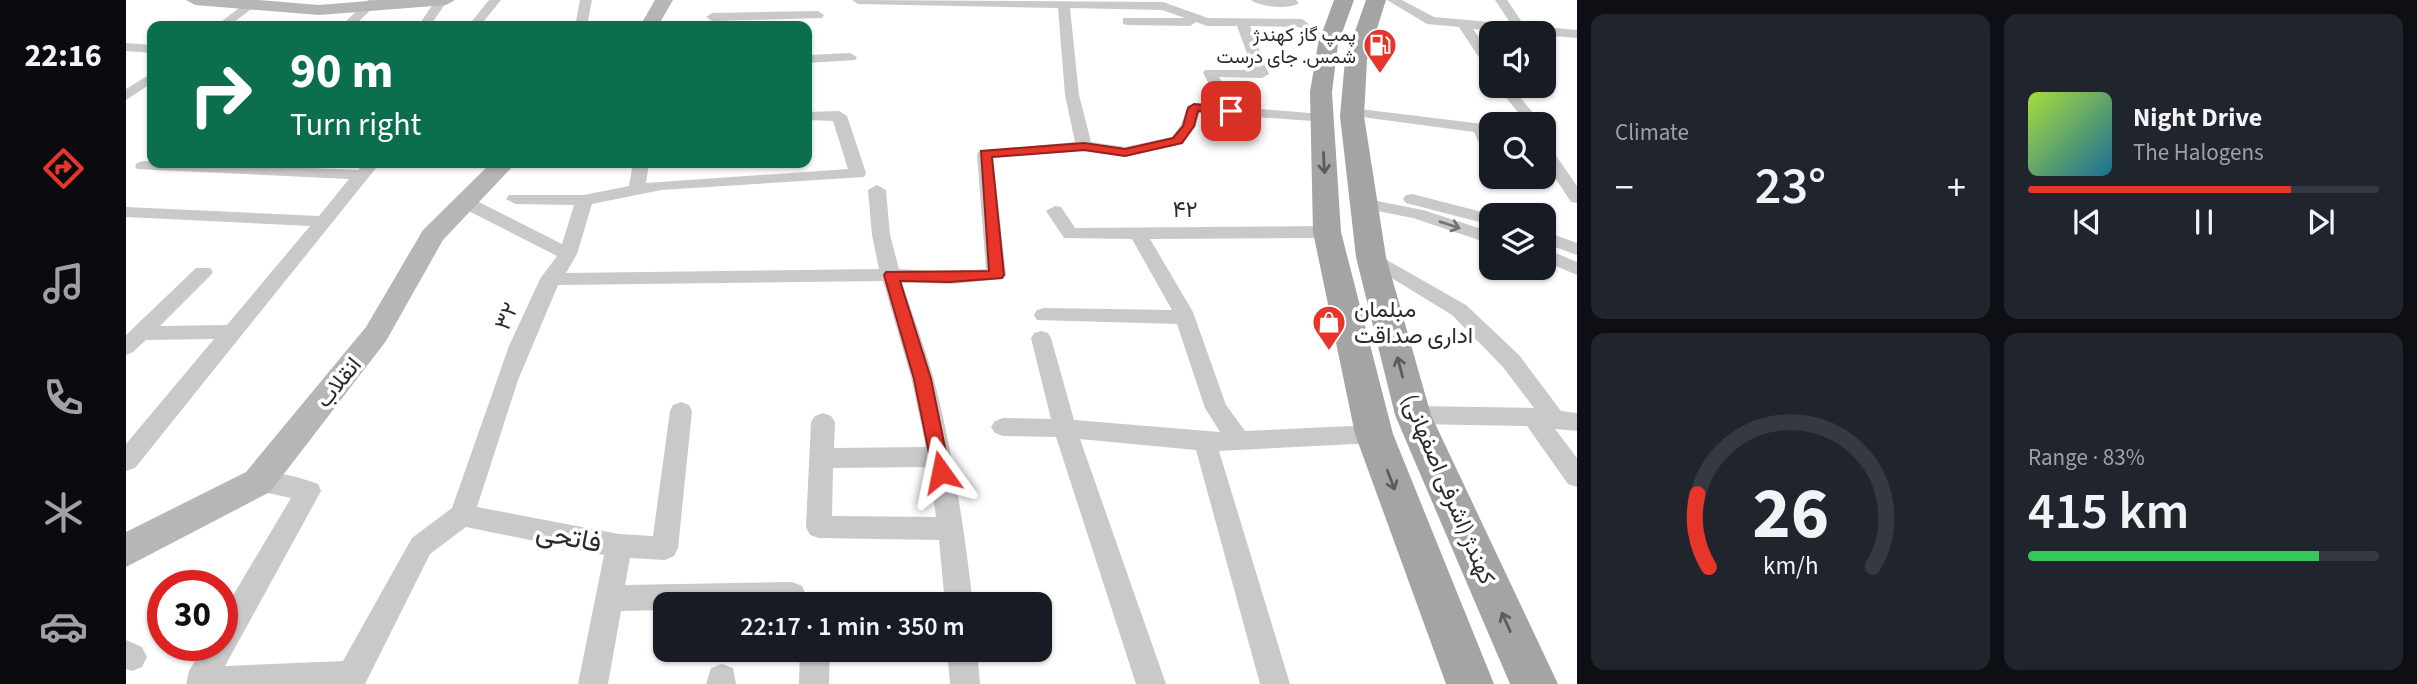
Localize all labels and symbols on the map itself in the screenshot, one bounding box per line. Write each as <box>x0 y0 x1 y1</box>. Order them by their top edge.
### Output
place label: پمپ گاز کهندژ شمس. جای درست <box>1216 22 1356 71</box>
fuel station icon: پمپ گاز کهندژ شمس. جای درست <box>1361 26 1399 75</box>
pin <box>1201 81 1261 141</box>
one-way arrow <box>1318 151 1331 174</box>
street label: ۴۲ <box>1172 193 1198 226</box>
one-way arrow <box>1439 219 1461 232</box>
place label: مبلمان اداری صداقت <box>1354 293 1473 352</box>
street label: ۳۲ <box>486 297 527 335</box>
shop icon: مبلمان اداری صداقت <box>1310 303 1348 352</box>
street label: انقلاب <box>308 350 369 415</box>
one-way arrow <box>1393 356 1406 379</box>
street label: کهندژ (اشرفی اصفهانی) <box>1394 389 1504 589</box>
position arrow <box>904 435 978 509</box>
one-way arrow <box>1386 468 1399 490</box>
street label: فاتحی <box>533 511 605 563</box>
speed limit sign: 30 <box>147 570 238 661</box>
one-way arrow <box>1499 612 1512 633</box>

